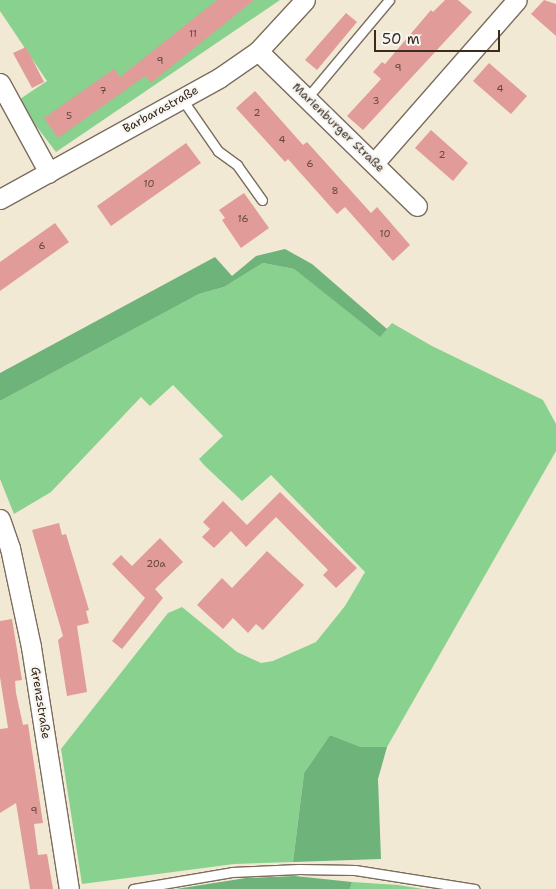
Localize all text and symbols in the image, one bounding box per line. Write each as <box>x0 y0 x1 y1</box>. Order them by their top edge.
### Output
scale bar <box>376 20 502 52</box>
house number: 11 <box>189 28 197 40</box>
text: 50 m <box>382 29 420 49</box>
house number: 9 <box>157 55 163 67</box>
house number: 9 <box>395 62 401 74</box>
street label: Marienburger Straße <box>289 80 387 176</box>
street label: Barbarastraße <box>121 83 201 137</box>
house number: 4 <box>497 83 503 95</box>
house number: 7 <box>100 85 106 97</box>
house number: 3 <box>373 95 379 107</box>
house number: 2 <box>254 107 260 119</box>
house number: 5 <box>66 110 72 122</box>
house number: 4 <box>279 134 285 146</box>
house number: 2 <box>439 149 445 161</box>
house number: 6 <box>307 158 313 170</box>
house number: 10 <box>144 178 154 190</box>
house number: 8 <box>332 185 338 197</box>
house number: 16 <box>238 213 248 225</box>
house number: 10 <box>380 228 390 240</box>
house number: 6 <box>39 240 45 252</box>
house number: 20a <box>146 558 166 570</box>
street label: Grenzstraße <box>27 666 53 740</box>
house number: 9 <box>31 805 37 817</box>

